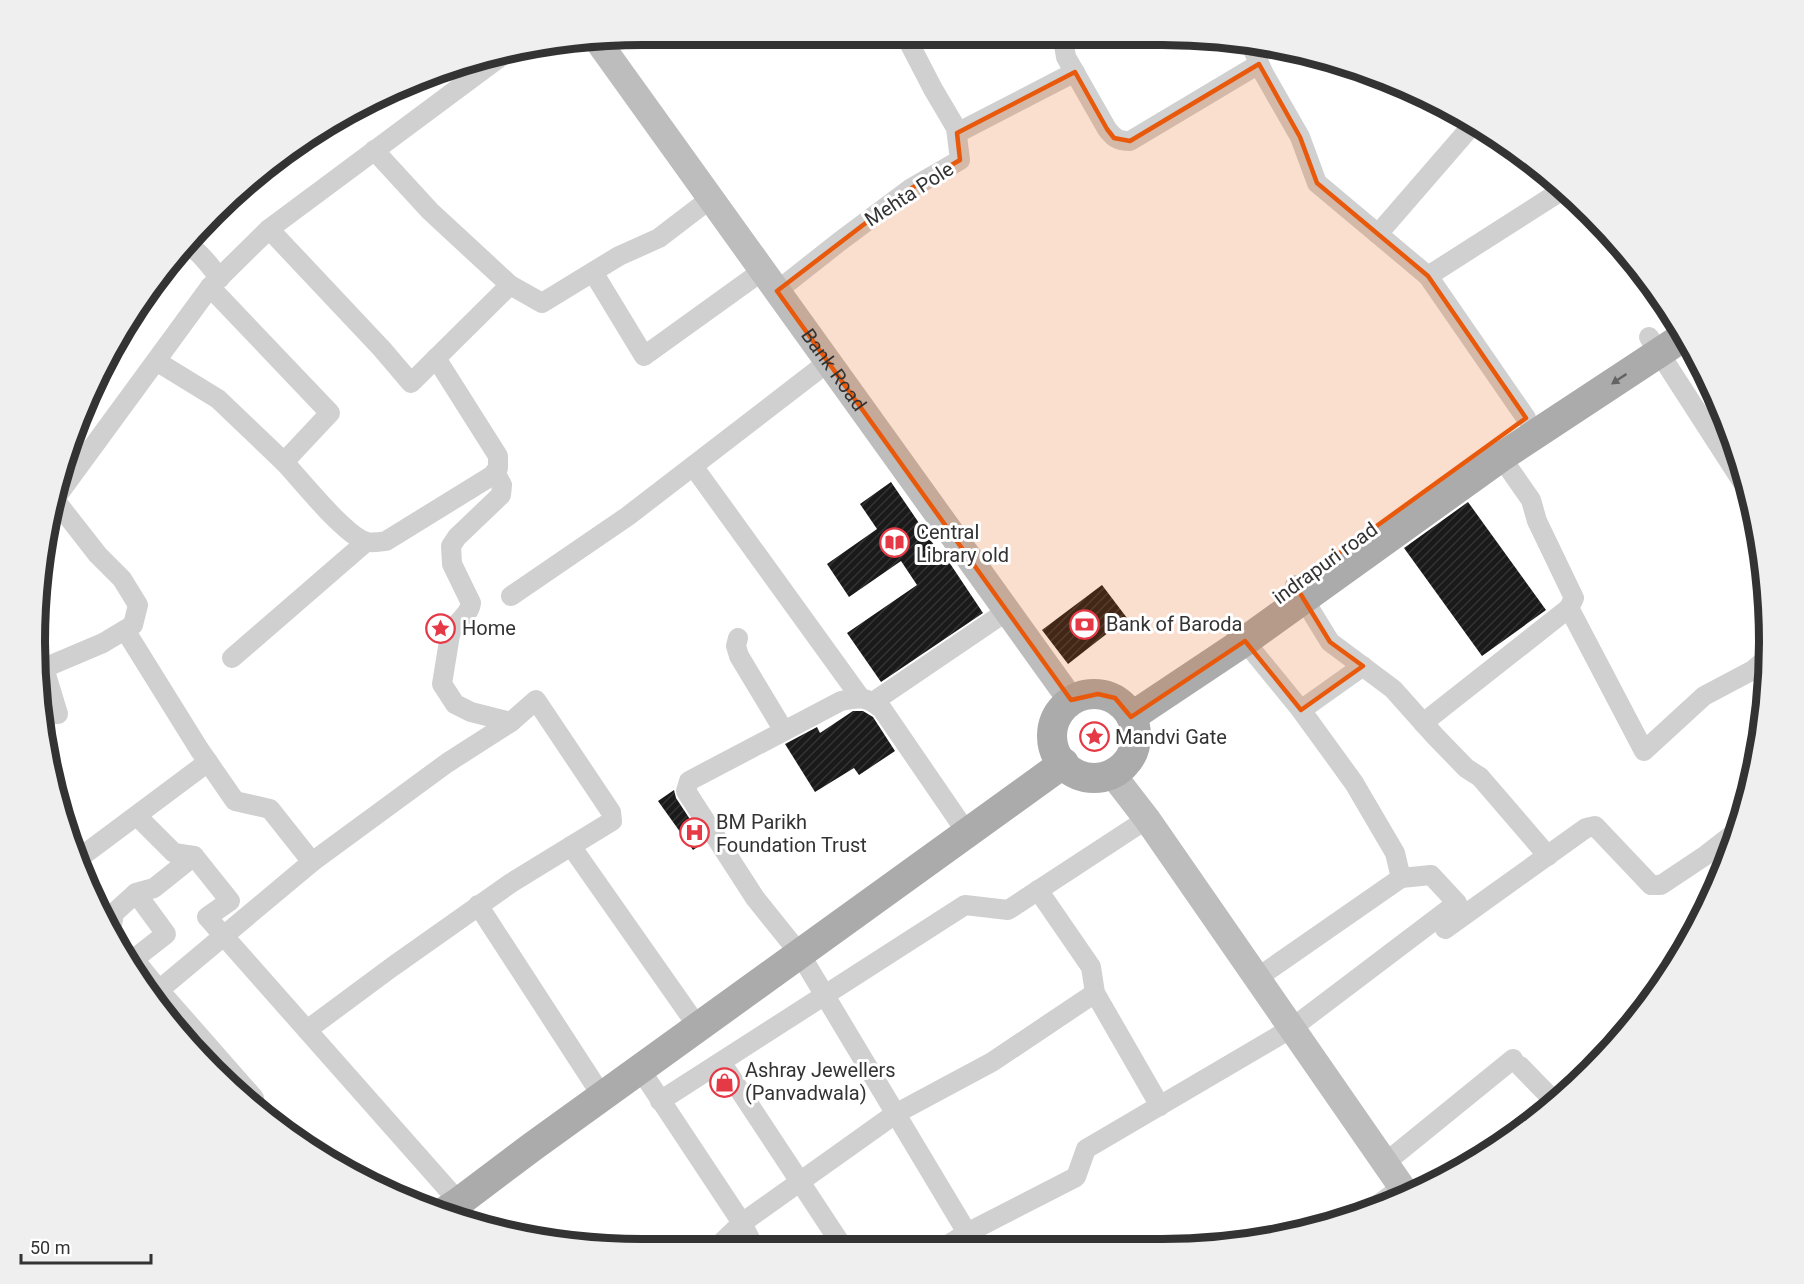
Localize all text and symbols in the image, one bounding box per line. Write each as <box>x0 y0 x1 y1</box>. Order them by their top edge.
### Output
street label: Mehta Pole <box>860 156 958 232</box>
street label: Bank Road <box>796 324 871 416</box>
one-way arrow <box>1612 373 1628 385</box>
street label: indrapuri road <box>1268 517 1382 609</box>
place label: Central Library old <box>916 520 1009 567</box>
library icon: Central Library old <box>879 527 911 559</box>
bank icon: Bank of Baroda <box>1069 608 1101 640</box>
place icon: Home <box>425 612 457 644</box>
place label: Bank of Baroda <box>1106 612 1242 636</box>
place label: Home <box>462 616 516 640</box>
place icon: Mandvi Gate <box>1078 721 1110 753</box>
place label: Mandvi Gate <box>1115 725 1227 749</box>
place label: BM Parikh Foundation Trust <box>716 810 867 857</box>
hospital icon: BM Parikh Foundation Trust <box>679 817 711 849</box>
place label: Ashray Jewellers (Panvadwala) <box>745 1058 896 1105</box>
shop icon: Ashray Jewellers (Panvadwala) <box>708 1066 740 1098</box>
scale bar <box>21 1227 152 1265</box>
text: 50 m <box>30 1237 70 1258</box>

